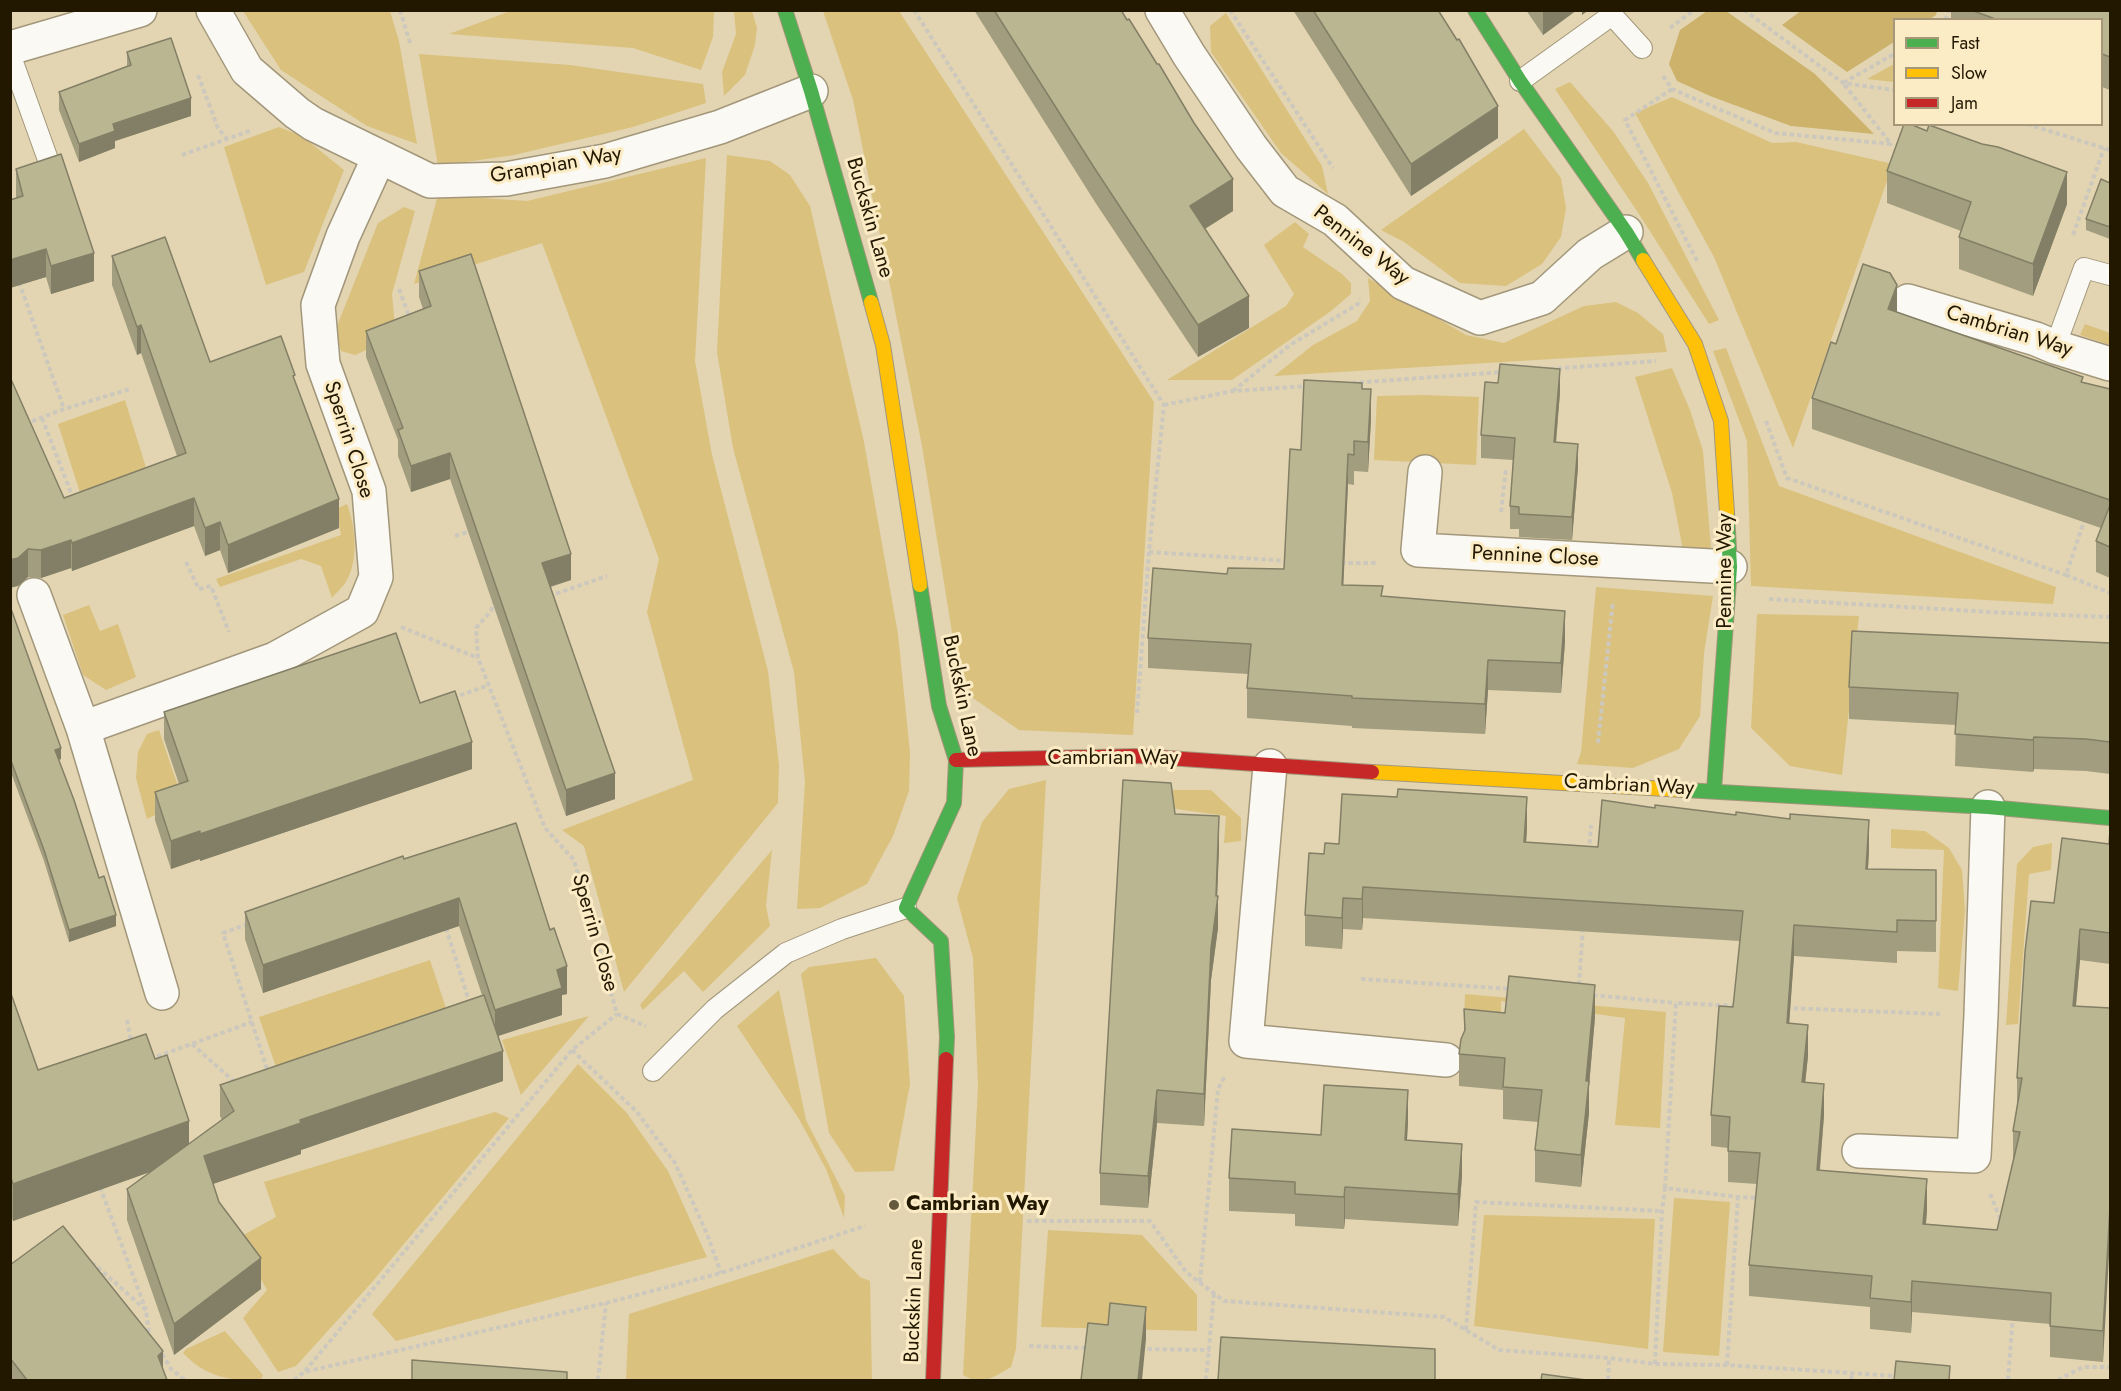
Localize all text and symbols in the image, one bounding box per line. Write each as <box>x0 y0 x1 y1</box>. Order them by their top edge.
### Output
legend <box>1893 18 2103 126</box>
text: Fast <box>1951 30 1980 56</box>
text: Slow <box>1951 60 1987 86</box>
text: Jam <box>1951 90 1978 116</box>
street label: Grampian Way <box>488 142 624 190</box>
street label: Buckskin Lane <box>840 155 898 281</box>
street label: Pennine Way <box>1308 201 1414 291</box>
street label: Cambrian Way <box>1943 301 2075 363</box>
street label: Sperrin Close <box>317 378 379 502</box>
street label: Pennine Way <box>1713 513 1739 629</box>
street label: Pennine Close <box>1471 541 1599 573</box>
street label: Buckskin Lane <box>936 633 986 759</box>
street label: Cambrian Way <box>1048 746 1178 772</box>
street label: Cambrian Way <box>1563 770 1695 802</box>
street label: Sperrin Close <box>565 871 623 995</box>
place label: Cambrian Way <box>906 1192 1049 1218</box>
marker: Cambrian Way <box>887 1198 901 1212</box>
street label: Buckskin Lane <box>900 1239 930 1363</box>

